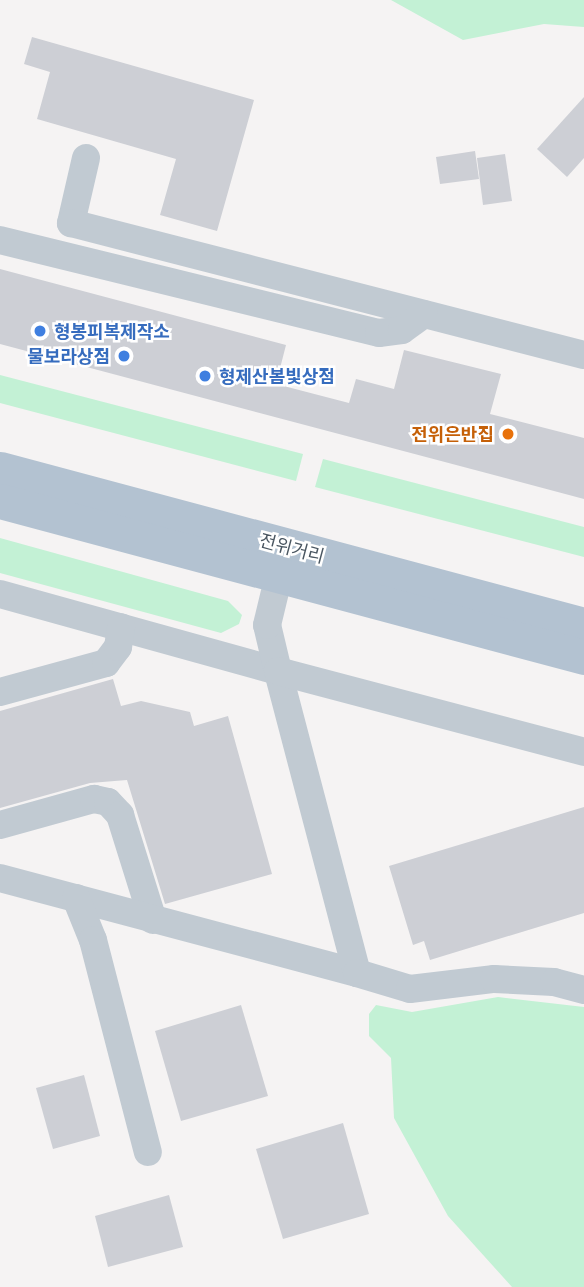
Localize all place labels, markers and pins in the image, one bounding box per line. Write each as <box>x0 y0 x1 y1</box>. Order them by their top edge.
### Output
place label: 형봉피복제작소 <box>54 320 170 342</box>
marker: 형봉피복제작소 <box>32 323 48 339</box>
place label: 물보라상점 <box>27 345 110 367</box>
marker: 물보라상점 <box>116 348 132 364</box>
place label: 형제산봄빛상점 <box>219 365 335 387</box>
marker: 형제산봄빛상점 <box>197 368 213 384</box>
place label: 전위은반집 <box>411 423 494 445</box>
marker: 전위은반집 <box>500 426 516 442</box>

